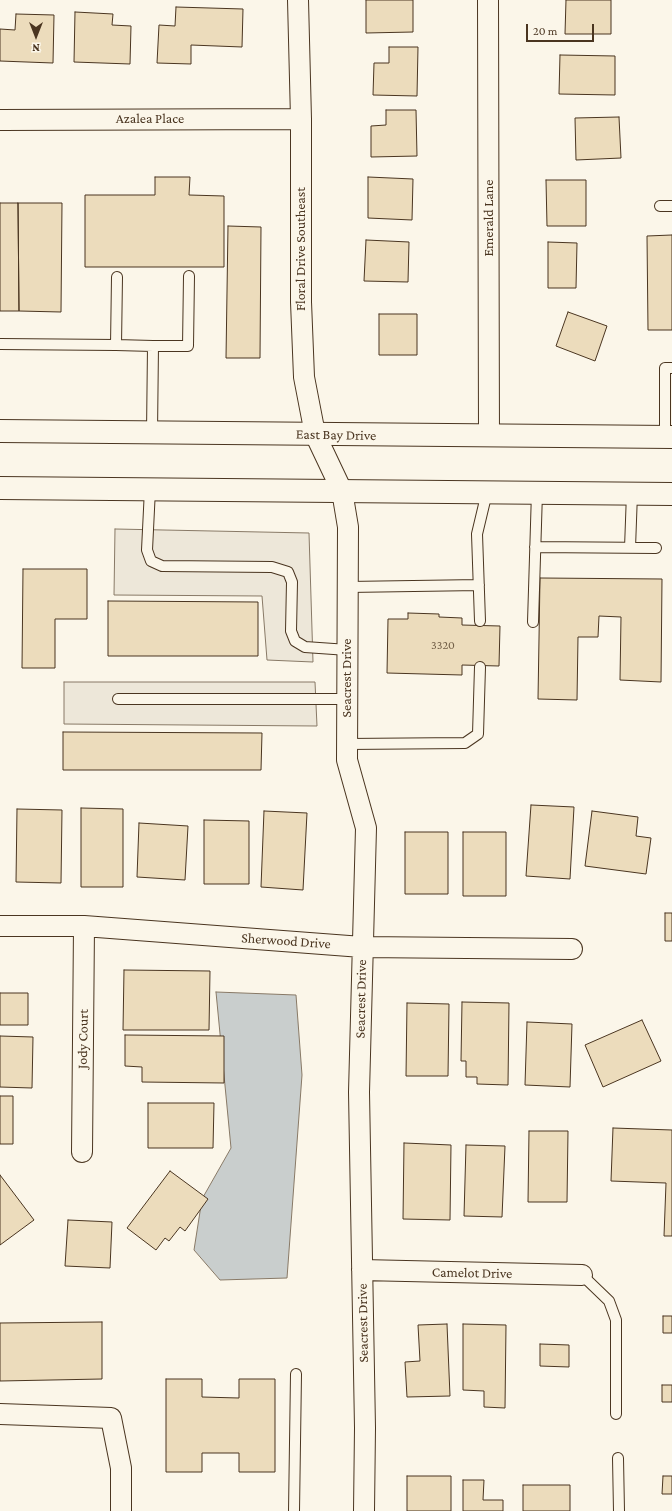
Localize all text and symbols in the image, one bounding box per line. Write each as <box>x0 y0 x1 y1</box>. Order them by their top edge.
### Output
north arrow <box>16 16 56 56</box>
scale bar <box>528 16 596 42</box>
text: 20 m <box>533 24 557 38</box>
text: N <box>32 42 40 54</box>
street label: Azalea Place <box>116 111 184 127</box>
street label: Emerald Lane <box>481 180 497 256</box>
street label: Floral Drive Southeast <box>293 187 309 311</box>
street label: East Bay Drive <box>296 426 376 444</box>
street label: Seacrest Drive <box>339 638 355 718</box>
house number: 3320 <box>431 638 455 652</box>
street label: Sherwood Drive <box>241 929 331 953</box>
street label: Seacrest Drive <box>352 959 370 1039</box>
street label: Jody Court <box>74 1009 92 1069</box>
street label: Camelot Drive <box>432 1264 512 1282</box>
street label: Seacrest Drive <box>354 1283 372 1363</box>

